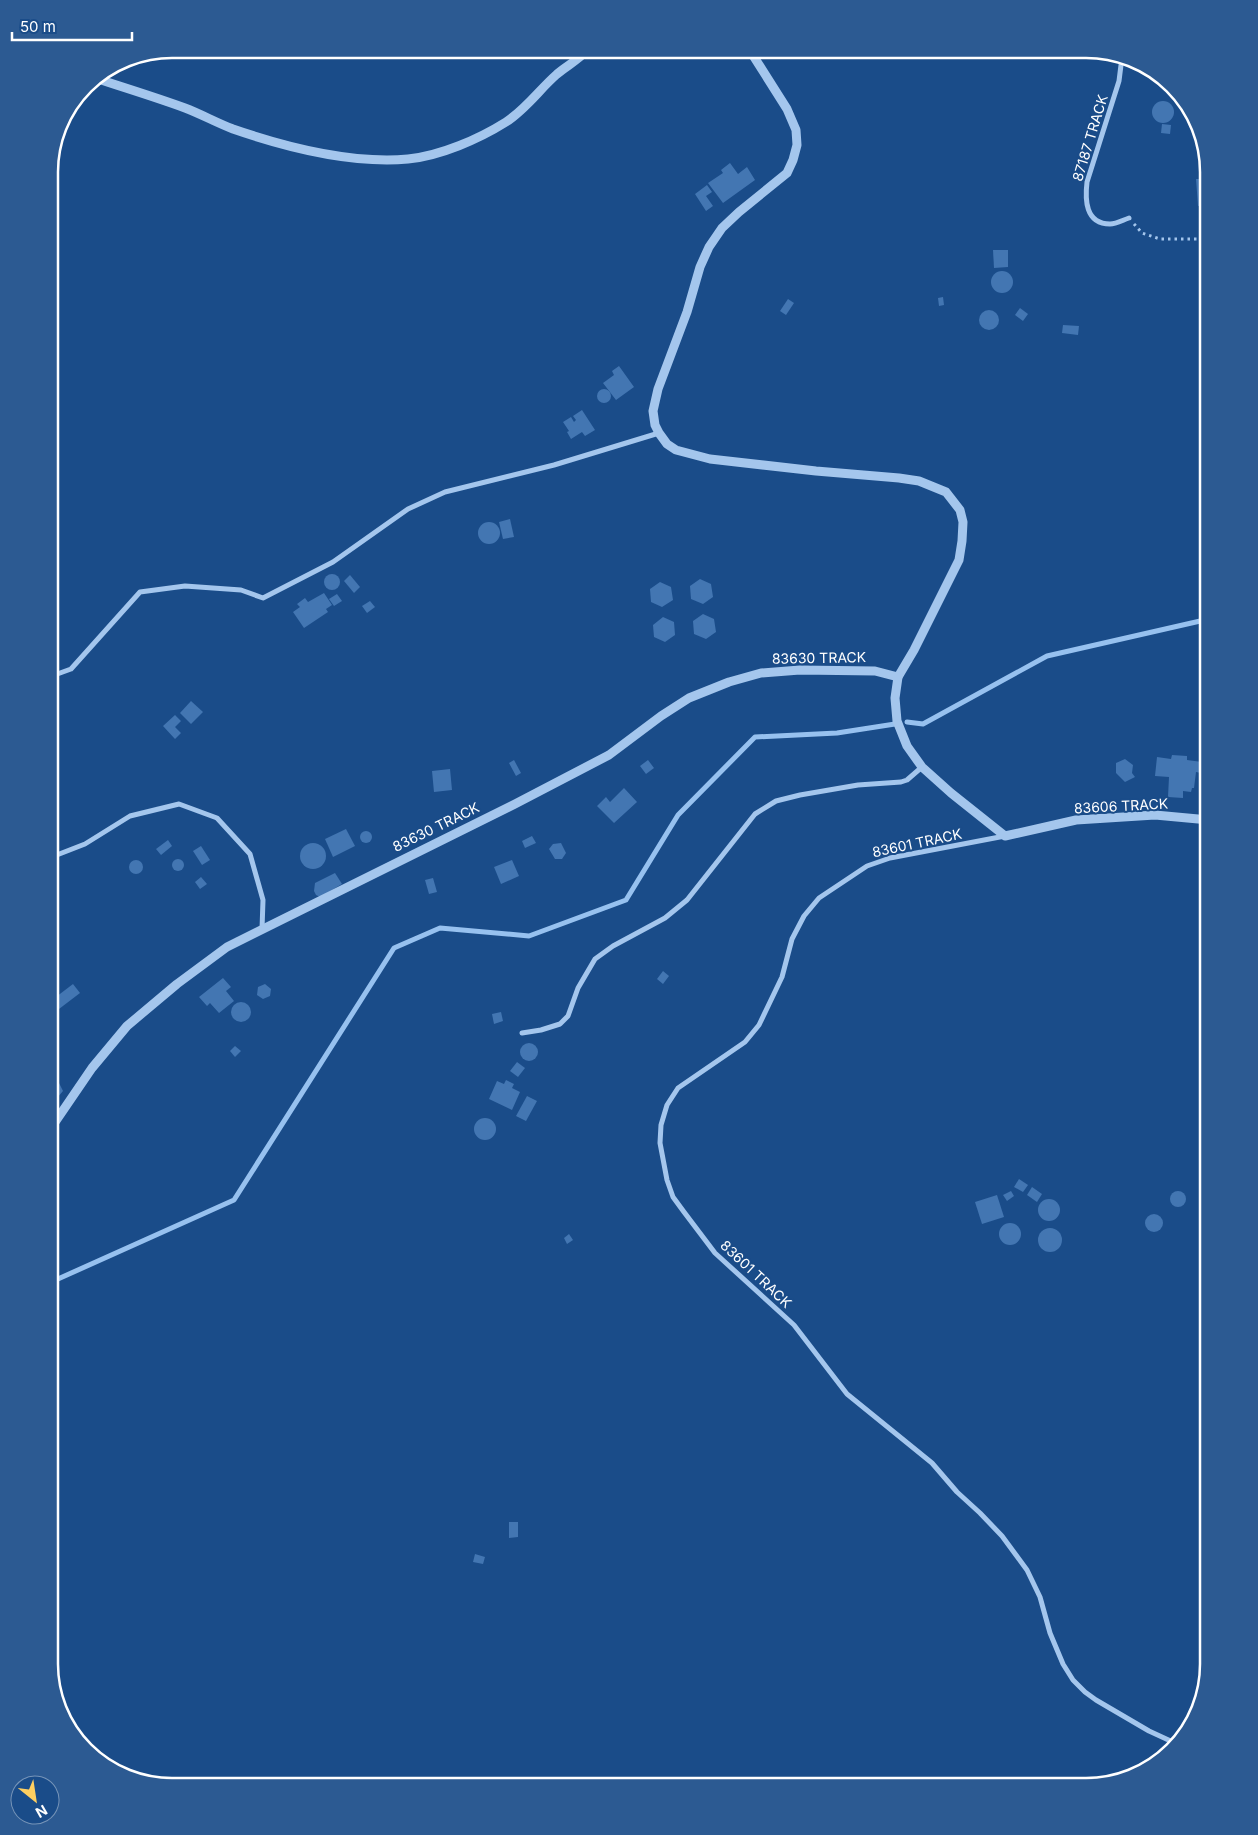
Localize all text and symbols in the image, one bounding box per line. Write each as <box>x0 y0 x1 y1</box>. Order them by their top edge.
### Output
scale bar <box>12 10 132 42</box>
text: 50 m <box>20 17 56 36</box>
street label: 87187 TRACK <box>1068 92 1111 183</box>
street label: 83630 TRACK <box>772 648 867 667</box>
street label: 83606 TRACK <box>1073 795 1169 816</box>
street label: 83630 TRACK <box>390 798 482 855</box>
street label: 83601 TRACK <box>870 825 964 860</box>
street label: 83601 TRACK <box>717 1236 796 1311</box>
north arrow <box>10 1775 60 1825</box>
text: N <box>33 1802 51 1822</box>

